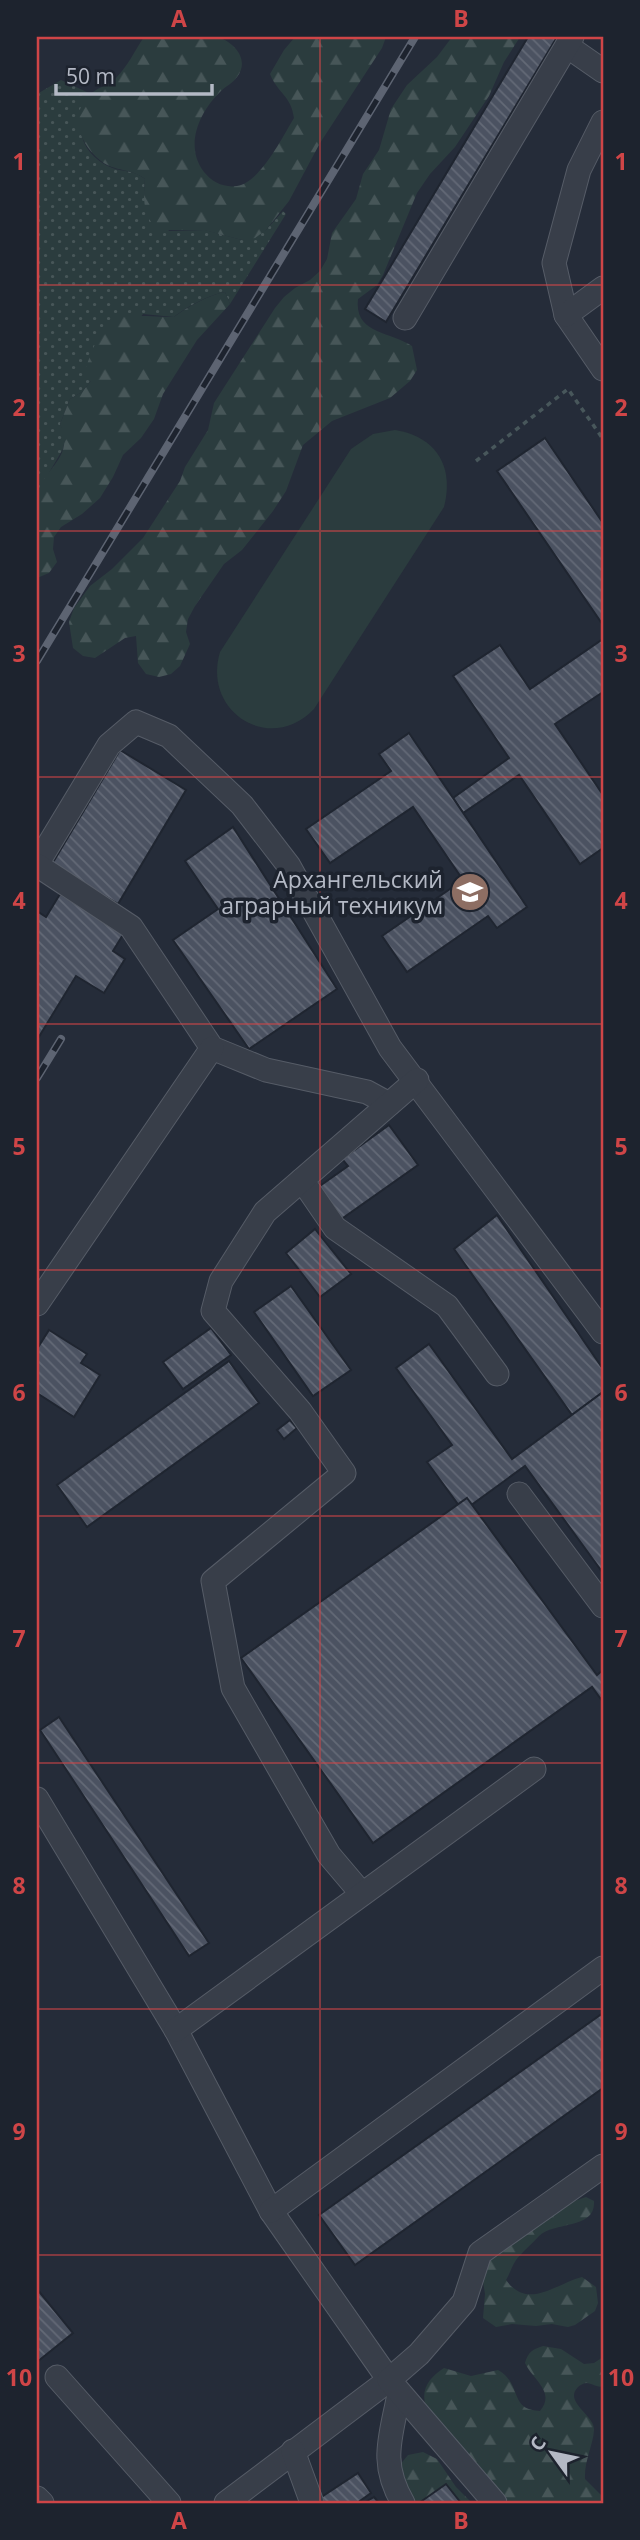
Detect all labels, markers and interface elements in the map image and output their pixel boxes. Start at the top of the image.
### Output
text: A [171,2,187,34]
text: B [453,2,469,34]
scale bar [56,52,212,96]
text: 50 m [66,62,115,90]
text: 1 [12,145,26,177]
text: 1 [614,145,628,177]
text: 2 [12,391,26,423]
text: 2 [614,391,628,423]
text: 3 [12,637,26,669]
text: 3 [614,637,628,669]
place label: Архангельский аграрный техникум [221,863,443,921]
school or university icon: Архангельский аграрный техникум [449,871,491,913]
text: 4 [12,884,26,916]
text: 4 [614,884,628,916]
text: 5 [12,1130,26,1162]
text: 5 [614,1130,628,1162]
text: 6 [12,1376,26,1408]
text: 6 [614,1376,628,1408]
text: 7 [12,1622,26,1654]
text: 7 [614,1622,628,1654]
text: 8 [12,1869,26,1901]
text: 8 [614,1869,628,1901]
text: 9 [12,2115,26,2147]
text: 9 [614,2115,628,2147]
text: 10 [6,2361,32,2393]
text: 10 [608,2361,634,2393]
north arrow [518,2418,588,2488]
text: С [524,2432,552,2456]
text: A [171,2504,187,2536]
text: B [453,2504,469,2536]

